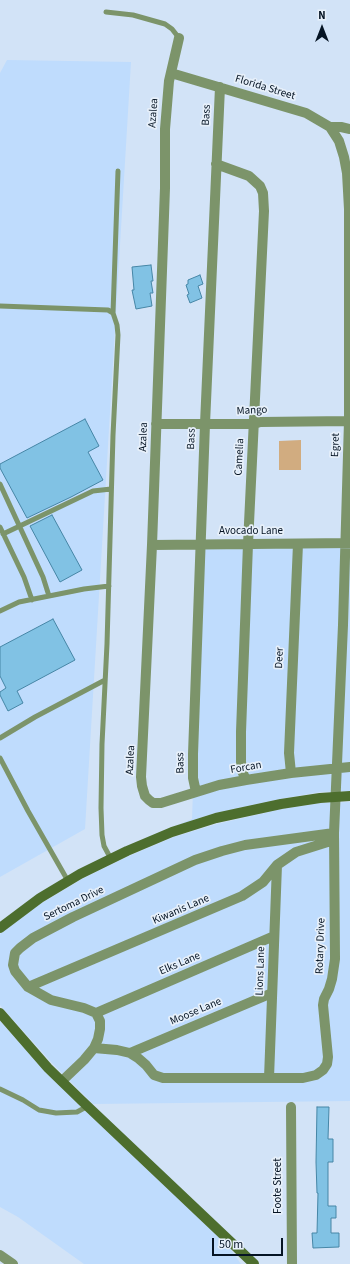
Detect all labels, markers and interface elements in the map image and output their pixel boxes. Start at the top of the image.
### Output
north arrow [302,8,342,48]
text: N [318,8,326,23]
street label: Florida Street [233,73,297,103]
street label: Azalea [146,98,162,128]
street label: Bass [200,104,214,126]
street label: Mango [236,404,268,418]
street label: Azalea [137,422,151,452]
street label: Bass [185,428,199,450]
street label: Egret [329,433,343,457]
street label: Camelia [232,438,248,476]
street label: Avocado Lane [219,525,283,539]
street label: Deer [273,647,287,669]
street label: Azalea [124,745,138,775]
street label: Bass [174,752,188,774]
street label: Forcan [229,759,263,777]
street label: Sertoma Drive [42,884,106,924]
street label: Kiwanis Lane [151,892,211,928]
street label: Rotary Drive [313,918,329,974]
street label: Lions Lane [254,946,268,996]
street label: Elks Lane [158,949,202,979]
street label: Moose Lane [168,995,224,1029]
street label: Foote Street [272,1158,286,1214]
scale bar [214,1230,285,1256]
text: 50 m [219,1236,243,1253]

